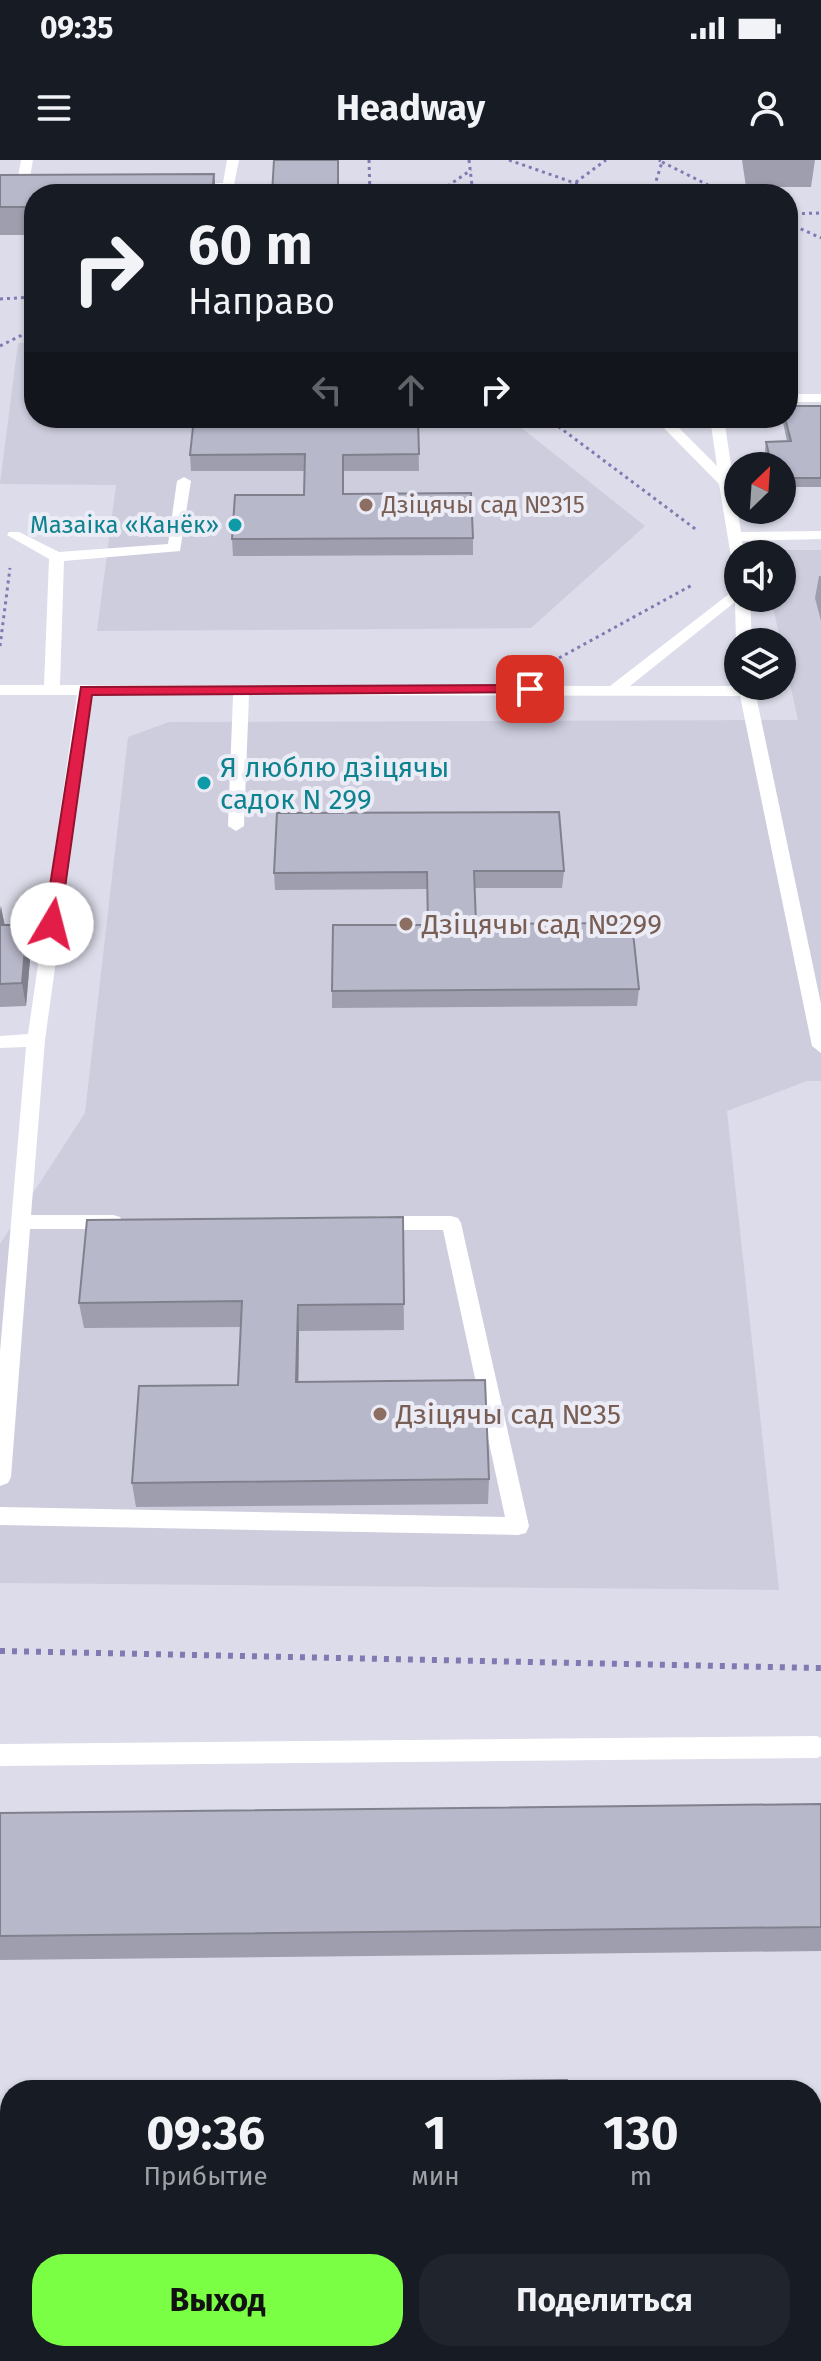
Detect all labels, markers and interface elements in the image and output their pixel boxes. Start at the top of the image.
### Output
text: 09:35 [40,10,113,46]
icon: menu [32,86,76,130]
text: Headway [336,86,485,130]
icon: person [745,86,789,130]
text: 60 m [188,212,313,279]
icon: right [56,216,160,320]
text: Направо [188,280,335,324]
icon: left [305,368,349,412]
icon: ahead [389,368,433,412]
icon: right [473,368,517,412]
north arrow [724,452,796,524]
map controls [724,452,796,700]
place label: Дзіцячы сад №315 [381,491,585,519]
marker: Дзіцячы сад №315 [357,496,375,514]
place label: Мазаіка «Канёк» [30,511,219,539]
marker: Мазаіка «Канёк» [226,516,244,534]
button: sound [724,540,796,612]
button: layers [724,628,796,700]
pin [496,655,564,723]
icon: arrive [508,667,552,711]
place label: Я люблю дзіцячы садок N 299 [220,751,449,816]
marker: Я люблю дзіцячы садок N 299 [195,774,213,792]
position arrow [10,882,94,966]
place label: Дзіцячы сад №299 [421,908,662,941]
marker: Дзіцячы сад №299 [397,915,415,933]
place label: Дзіцячы сад №35 [395,1398,621,1431]
marker: Дзіцячы сад №35 [371,1405,389,1423]
text: 09:36 [146,2104,265,2162]
text: 1 [424,2104,447,2162]
text: 130 [603,2104,678,2162]
text: Прибытие [143,2161,268,2192]
text: мин [411,2161,460,2192]
text: m [630,2161,652,2192]
button: Выход [32,2254,403,2346]
button: Поделиться [419,2254,790,2346]

